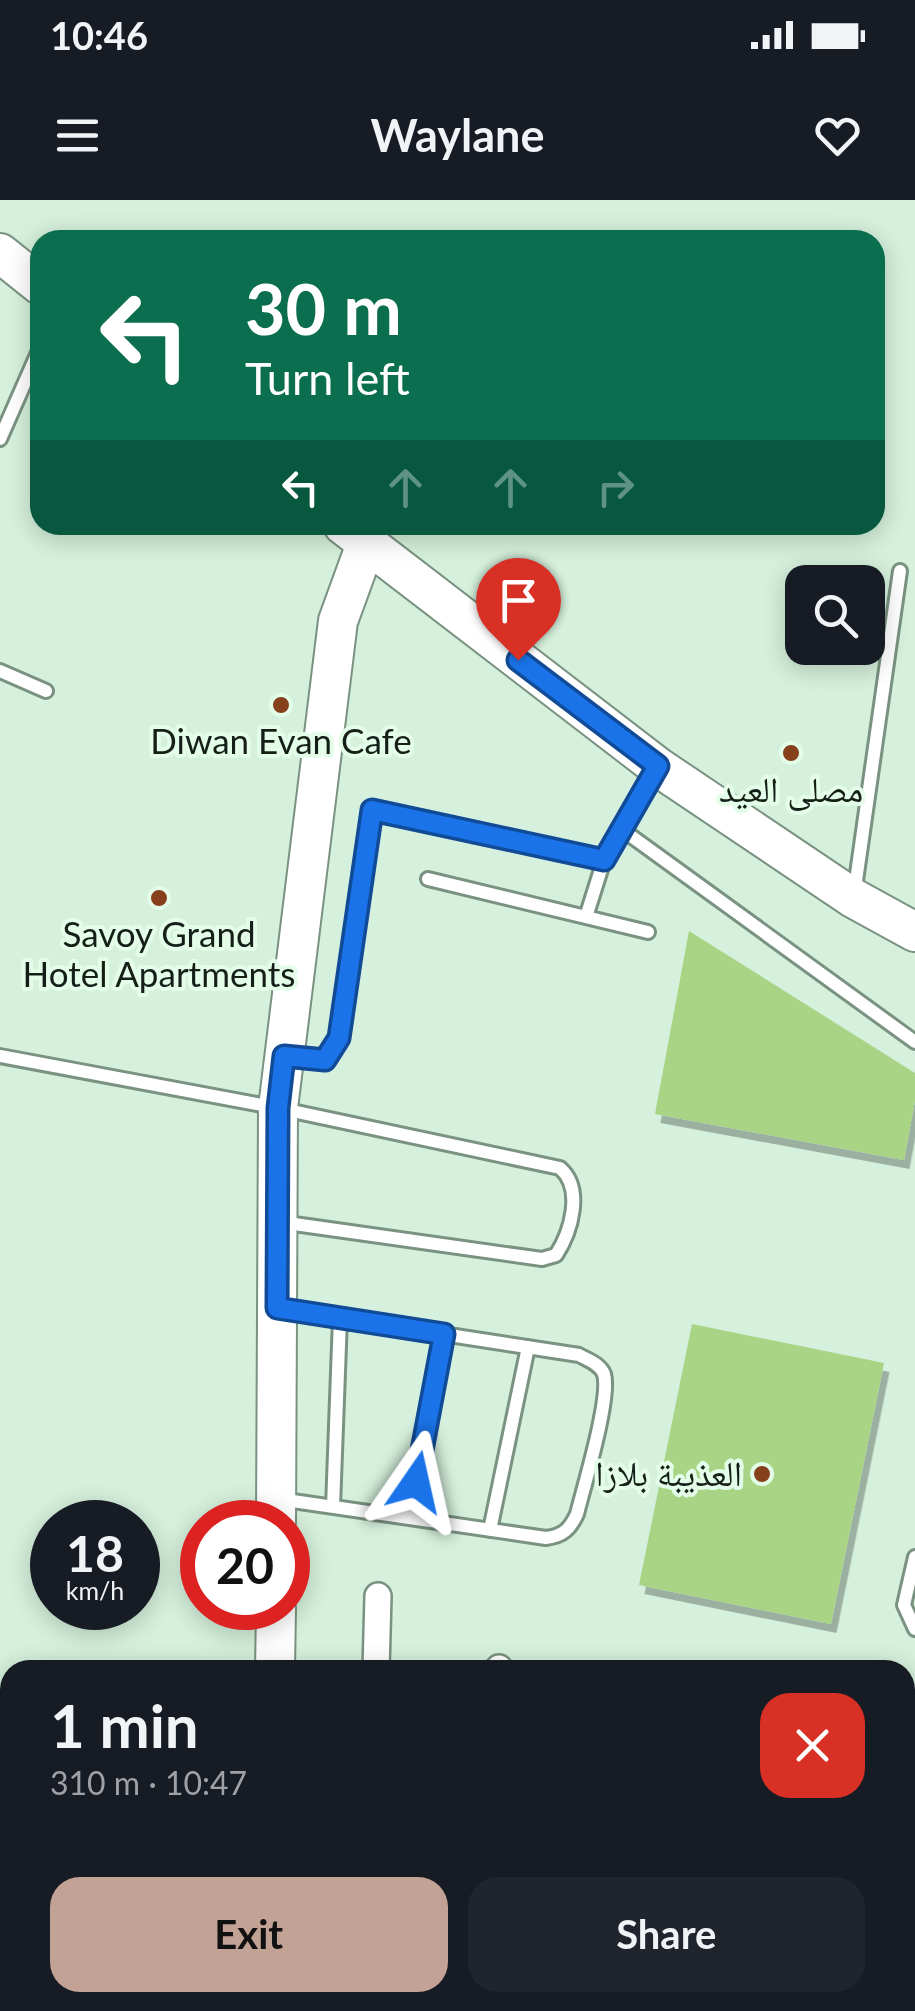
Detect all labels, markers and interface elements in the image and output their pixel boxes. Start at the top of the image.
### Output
text: 10:46 [50,12,148,58]
icon: menu [50,108,105,163]
text: Waylane [371,108,544,162]
icon: heart [810,108,865,163]
text: 30 m [245,266,402,350]
icon: left [80,270,210,400]
text: Turn left [245,351,410,405]
icon: left [273,460,328,515]
icon: ahead [378,460,433,515]
icon: ahead [483,460,538,515]
icon: right [588,460,643,515]
pin [476,558,561,661]
map controls [785,565,885,665]
button: search [785,565,885,665]
icon: arrive [491,573,546,628]
marker: Diwan Evan Cafe [270,694,292,716]
place label: Diwan Evan Cafe [150,719,412,761]
marker: مصلى العيد [780,742,802,764]
place label: مصلى العيد [719,767,863,811]
marker: Savoy Grand Hotel Apartments [148,887,170,909]
place label: Savoy Grand Hotel Apartments [23,912,295,994]
position arrow [364,1430,468,1534]
place label: العذيبة بلازا [595,1451,742,1494]
marker: العذيبة بلازا [751,1463,773,1485]
speed limit sign: 20 [180,1500,310,1630]
text: 18 [66,1523,124,1583]
text: km/h [66,1575,124,1605]
text: 1 min [50,1689,199,1761]
button: close [760,1693,865,1798]
text: 310 m · 10:47 [50,1763,247,1802]
button: Exit [50,1877,448,1992]
button: Share [468,1877,865,1992]

